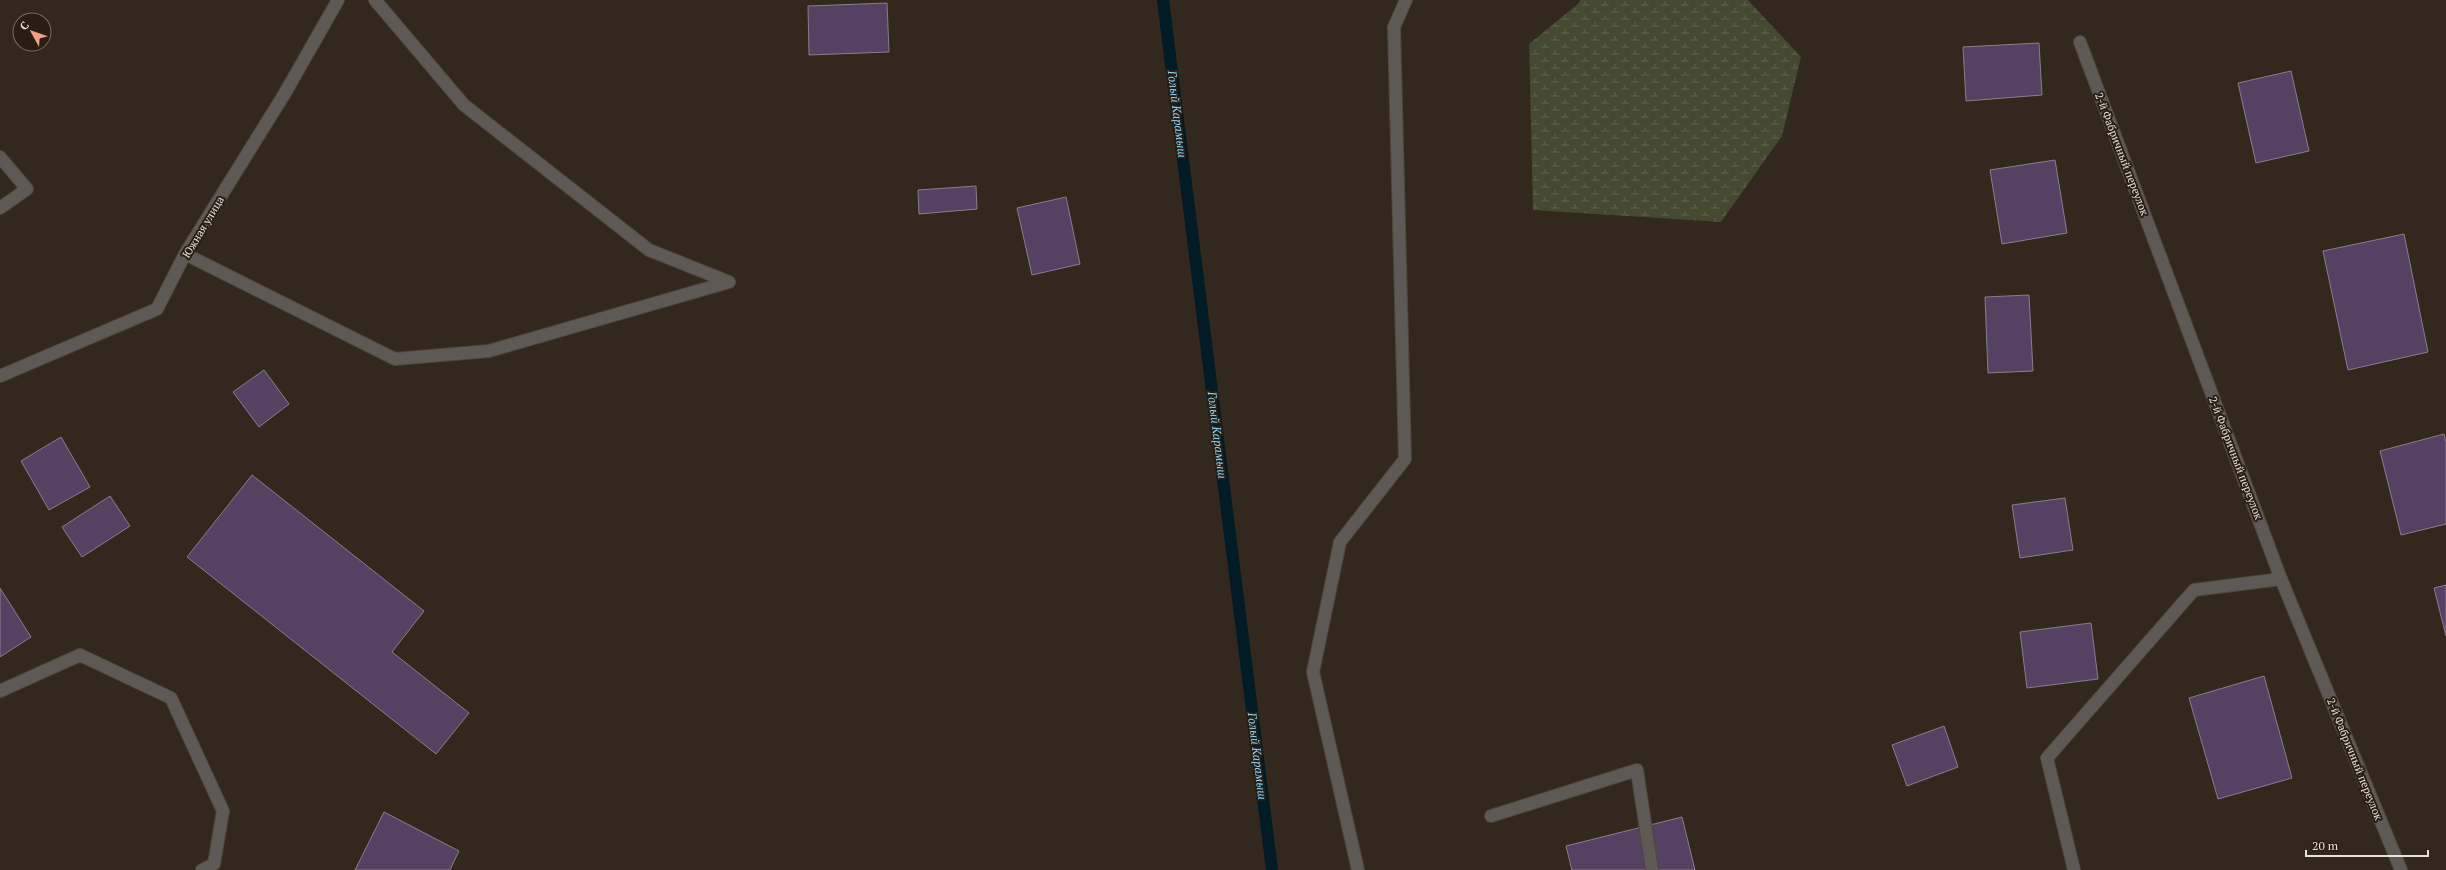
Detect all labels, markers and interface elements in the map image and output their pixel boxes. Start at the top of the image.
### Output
north arrow [12,12,52,52]
text: С [17,18,32,33]
water label: Голый Карамыш [1165,69,1190,158]
street label: 2-й Фабричный переулок [2092,90,2152,218]
street label: Южная улица [179,193,227,260]
water label: Голый Карамыш [1205,390,1230,479]
street label: 2-й Фабричный переулок [2206,394,2266,522]
street label: 2-й Фабричный переулок [2324,696,2386,822]
water label: Голый Карамыш [1245,711,1270,800]
scale bar [2306,832,2428,858]
text: 20 m [2312,838,2339,853]

